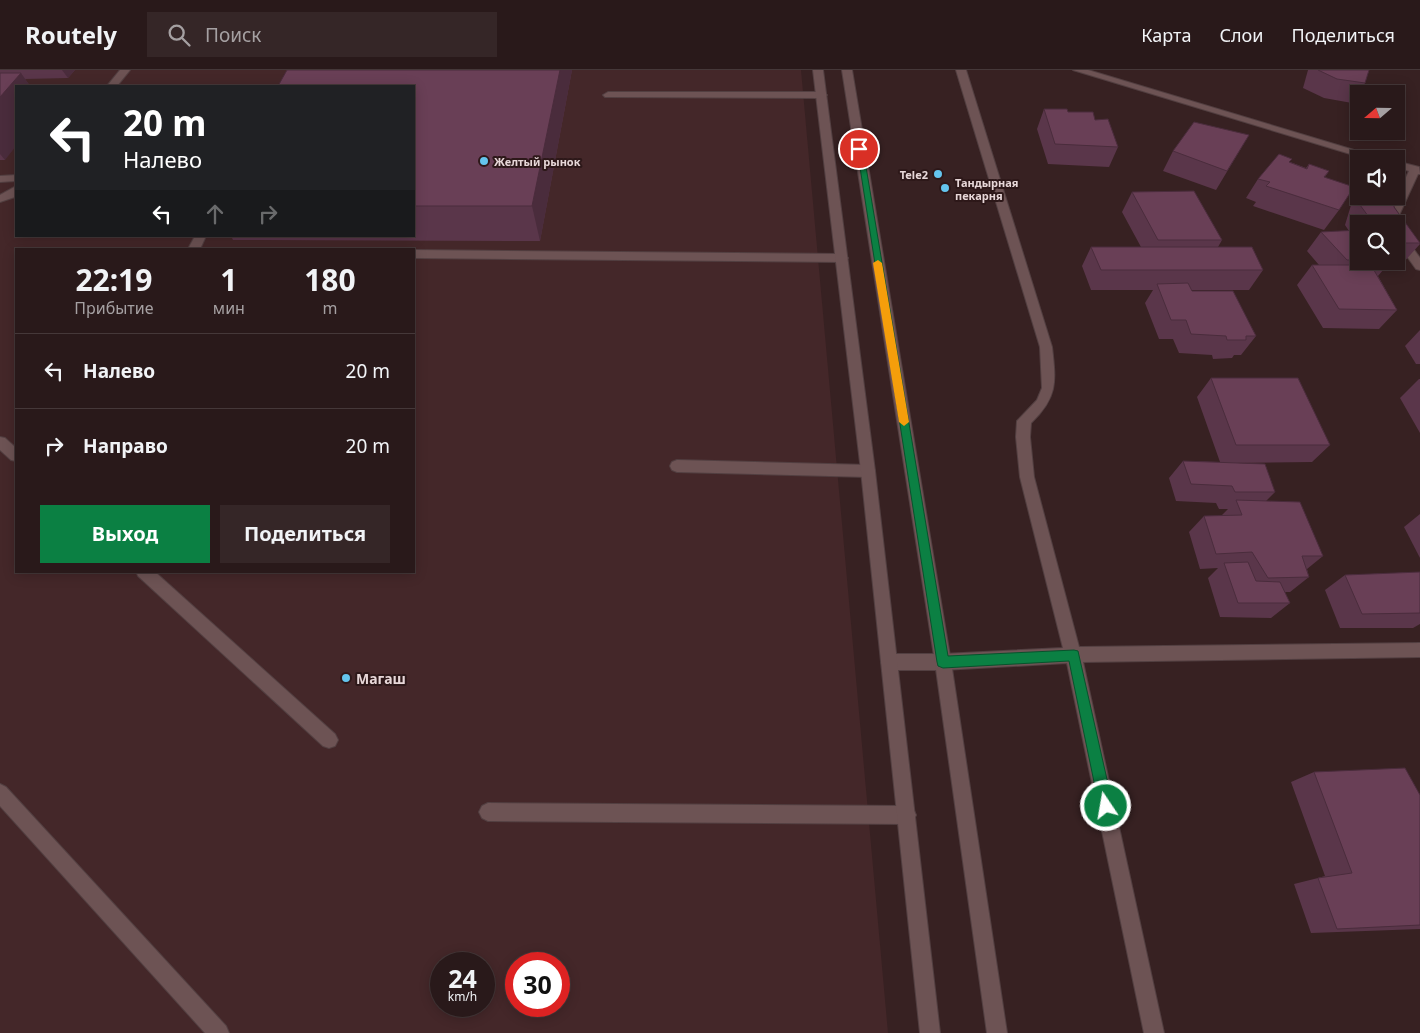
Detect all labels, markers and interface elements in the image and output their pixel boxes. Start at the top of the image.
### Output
search box [147,12,497,57]
text: Routely [25,18,117,51]
icon: search [165,21,193,49]
text: Поиск [205,22,261,48]
text: Карта [1141,23,1191,47]
text: Слои [1219,23,1263,47]
text: Поделиться [1291,23,1395,47]
north arrow [1350,85,1405,140]
map controls [1350,85,1405,270]
text: 20 m [123,99,206,146]
icon: left [40,105,105,170]
pin [838,128,880,170]
icon: arrive [845,135,873,163]
text: Налево [123,144,202,174]
button: sound [1350,150,1405,205]
place label: Желтый рынок [494,154,581,169]
marker: Желтый рынок [478,155,490,167]
place label: Tele2 [900,167,928,182]
marker: Tele2 [932,168,944,180]
place label: Тандырная пекарня [955,175,1019,203]
marker: Тандырная пекарня [939,182,951,194]
icon: left [148,200,176,228]
icon: ahead [201,200,229,228]
icon: right [254,200,282,228]
button: search [1350,215,1405,270]
text: 22:19 [75,259,152,300]
text: 1 [220,259,237,300]
text: 180 [304,259,356,300]
text: Прибытие [74,297,154,319]
text: мин [213,297,245,319]
text: m [322,297,337,319]
icon: left [40,357,68,385]
text: Налево [83,358,155,384]
text: 20 m [346,358,390,384]
icon: right [40,432,68,460]
text: Направо [83,433,168,459]
text: 20 m [346,433,390,459]
button: Выход [40,505,210,563]
button: Поделиться [220,505,390,563]
place label: Магаш [356,669,406,688]
marker: Магаш [340,672,352,684]
position arrow [1079,779,1131,831]
speed limit sign: 30 [505,952,570,1017]
text: 24 [448,961,477,995]
text: km/h [448,988,477,1005]

